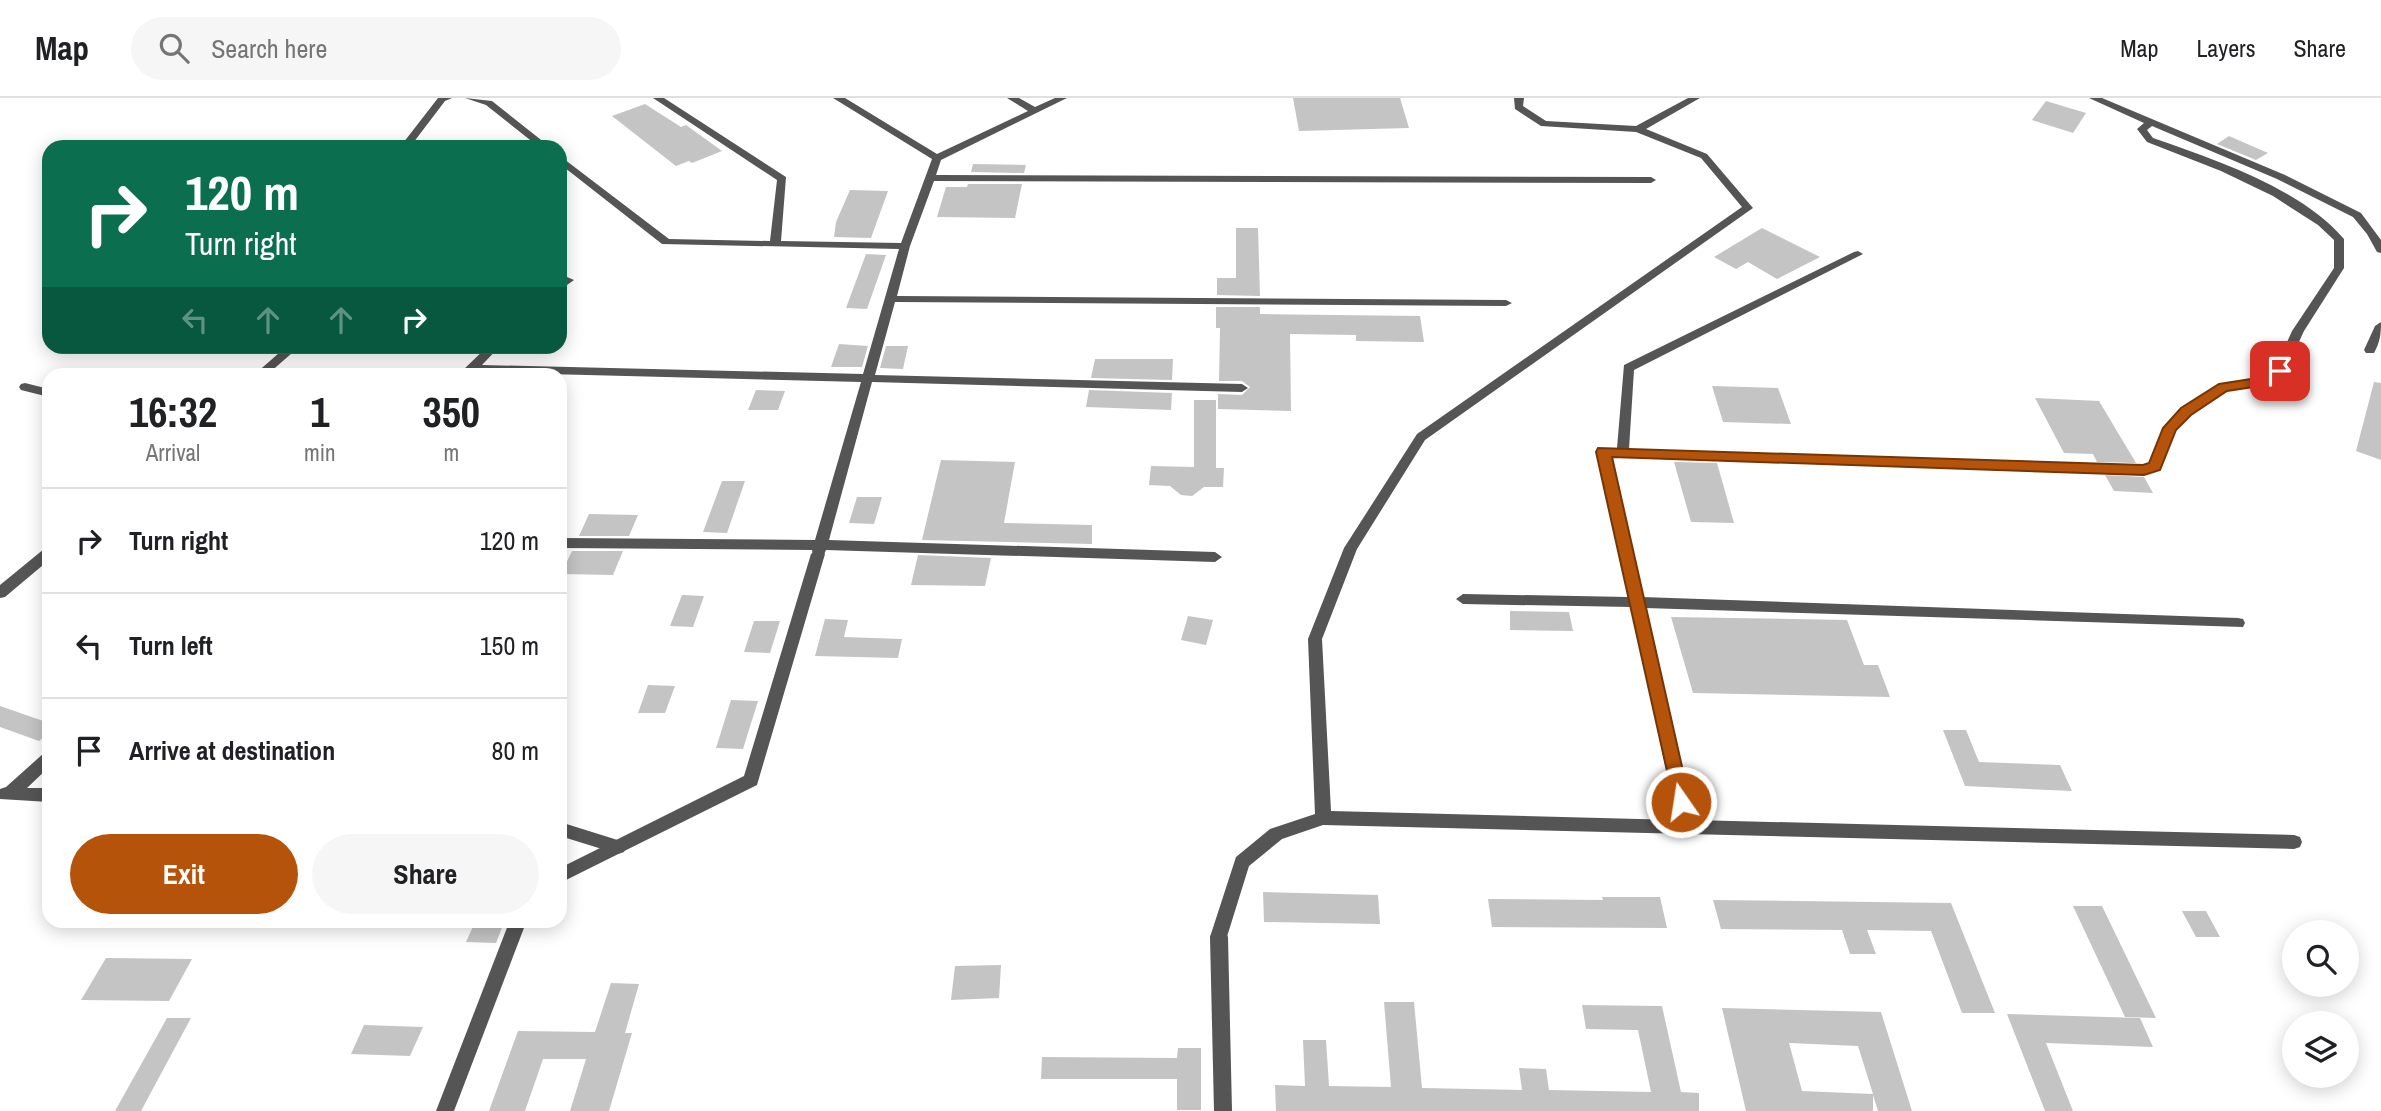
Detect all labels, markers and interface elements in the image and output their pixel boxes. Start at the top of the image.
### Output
search box [131,17,621,80]
text: Map [35,26,89,70]
icon: search [155,29,193,67]
text: Search here [211,31,327,66]
text: Map [2120,32,2158,64]
text: Layers [2196,32,2255,64]
text: Share [2293,32,2346,64]
text: 120 m [185,159,299,225]
icon: right [70,168,161,259]
text: Turn right [185,222,297,265]
icon: left [176,301,214,339]
icon: ahead [249,301,287,339]
icon: ahead [322,301,360,339]
icon: right [395,301,433,339]
pin [2250,341,2310,401]
icon: arrive [2261,352,2299,390]
text: 16:32 [129,384,217,440]
text: 1 [310,384,329,440]
text: 350 [423,384,480,440]
text: Arrival [146,437,200,468]
text: min [304,437,336,468]
text: m [443,437,459,468]
icon: right [70,522,108,560]
text: Turn right [129,523,228,558]
text: 120 m [480,523,539,558]
icon: left [70,627,108,665]
text: Turn left [129,628,213,663]
text: 150 m [480,628,539,663]
icon: arrive [70,732,108,770]
text: Arrive at destination [129,733,335,768]
text: 80 m [492,733,539,768]
position arrow [1644,765,1718,839]
button: Exit [70,834,298,914]
button: Share [312,834,539,914]
map controls [2282,920,2359,1088]
button: search [2282,920,2359,997]
button: layers [2282,1011,2359,1088]

